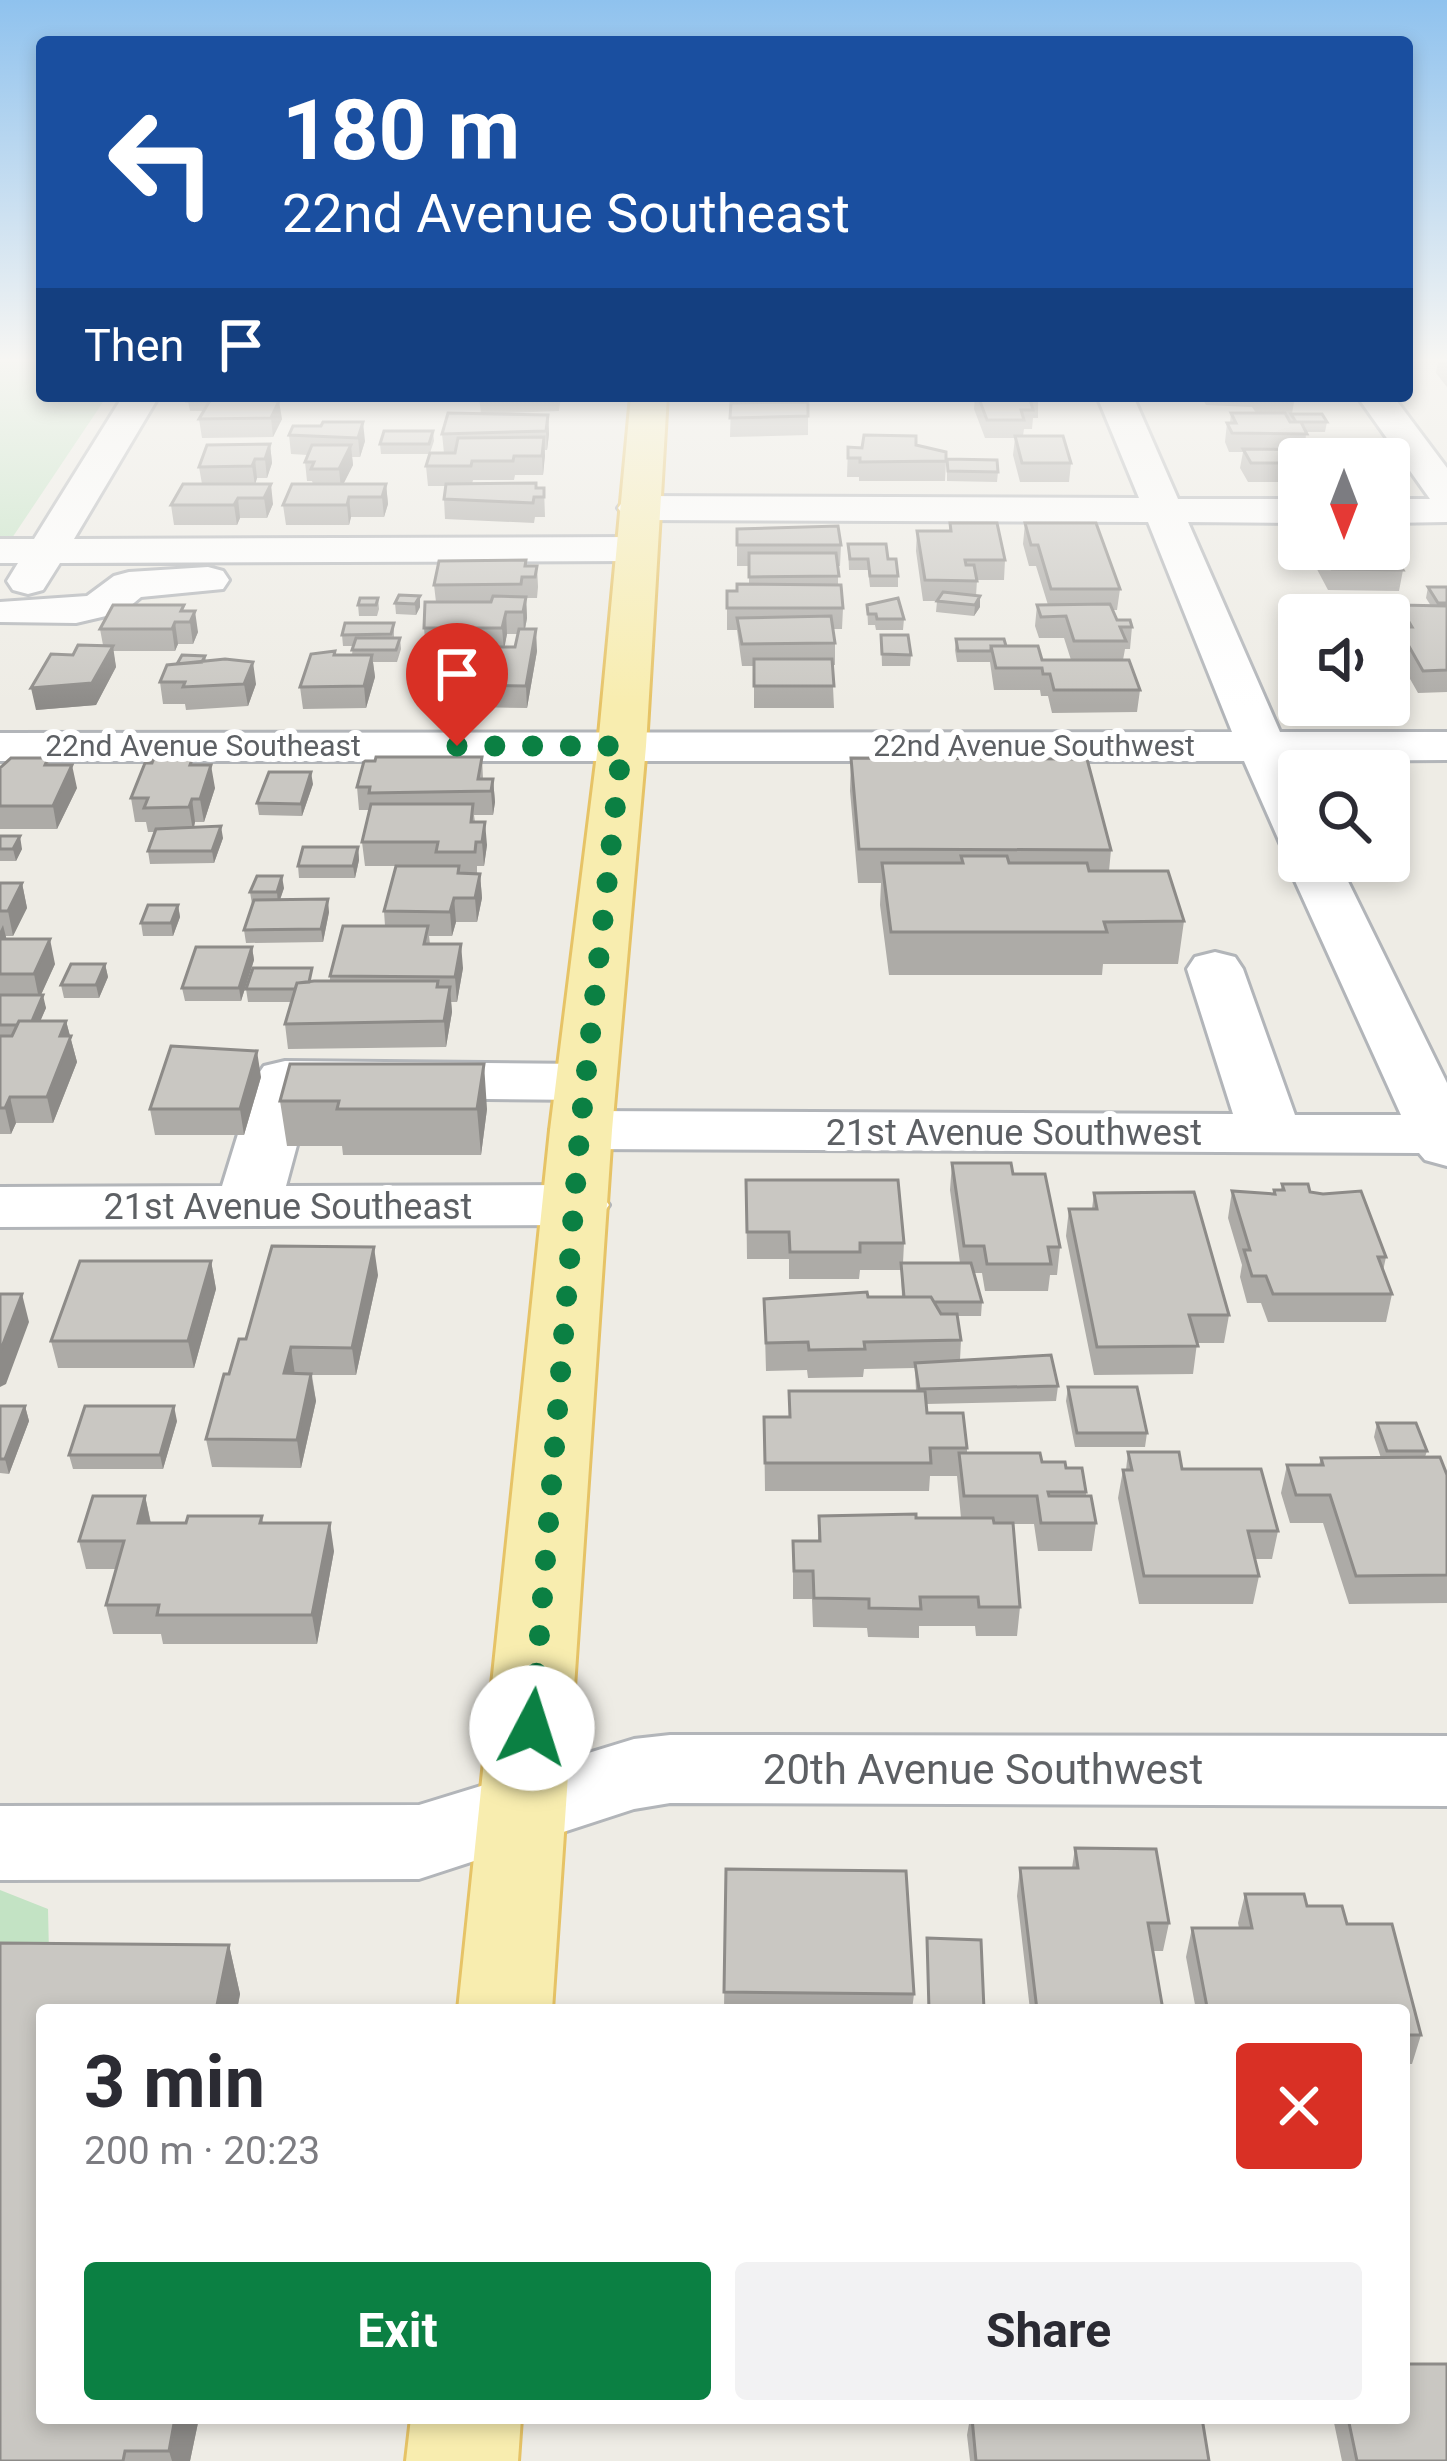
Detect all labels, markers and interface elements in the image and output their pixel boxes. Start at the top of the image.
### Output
text: 180 m [282,81,520,180]
icon: left [84,84,240,240]
text: 22nd Avenue Southeast [282,182,850,245]
icon: arrive [208,312,274,378]
text: Then [84,319,184,372]
north arrow [1278,438,1410,570]
map controls [1278,438,1410,882]
button: sound [1278,594,1410,726]
pin [406,623,508,746]
icon: arrive [424,641,490,707]
street label: 22nd Avenue Southeast [45,728,361,763]
street label: 22nd Avenue Southwest [873,728,1195,763]
button: search [1278,750,1410,882]
street label: 21st Avenue Southwest [826,1112,1202,1154]
street label: 21st Avenue Southeast [104,1186,472,1228]
position arrow [469,1665,595,1791]
street label: 20th Avenue Southwest [763,1745,1203,1794]
text: 3 min [84,2040,265,2125]
button: close [1236,2043,1362,2169]
text: 200 m · 20:23 [84,2128,320,2174]
button: Exit [84,2262,711,2400]
button: Share [735,2262,1362,2400]

